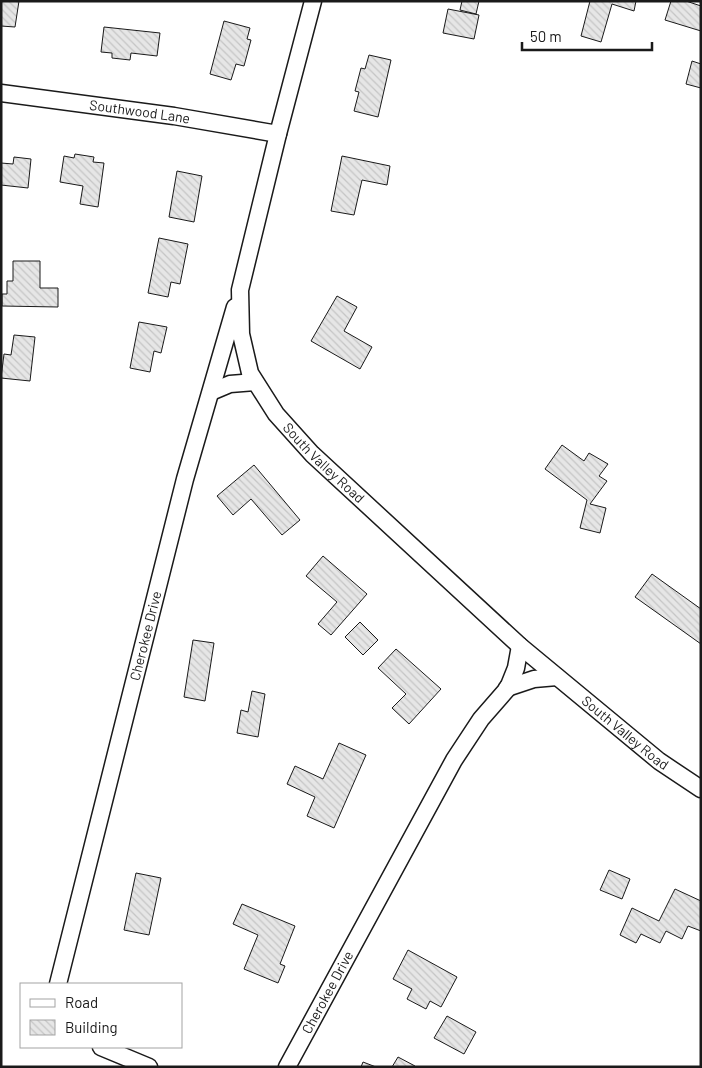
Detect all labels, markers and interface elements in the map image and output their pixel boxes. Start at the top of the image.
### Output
scale bar [522,20,652,52]
text: 50 m [530,27,562,45]
street label: Southwood Lane [88,96,192,127]
street label: South Valley Road [280,419,368,506]
street label: Cherokee Drive [126,589,165,682]
street label: South Valley Road [579,692,672,773]
street label: Cherokee Drive [298,948,357,1036]
legend [20,983,182,1048]
text: Road [65,993,98,1011]
text: Building [65,1018,118,1036]

